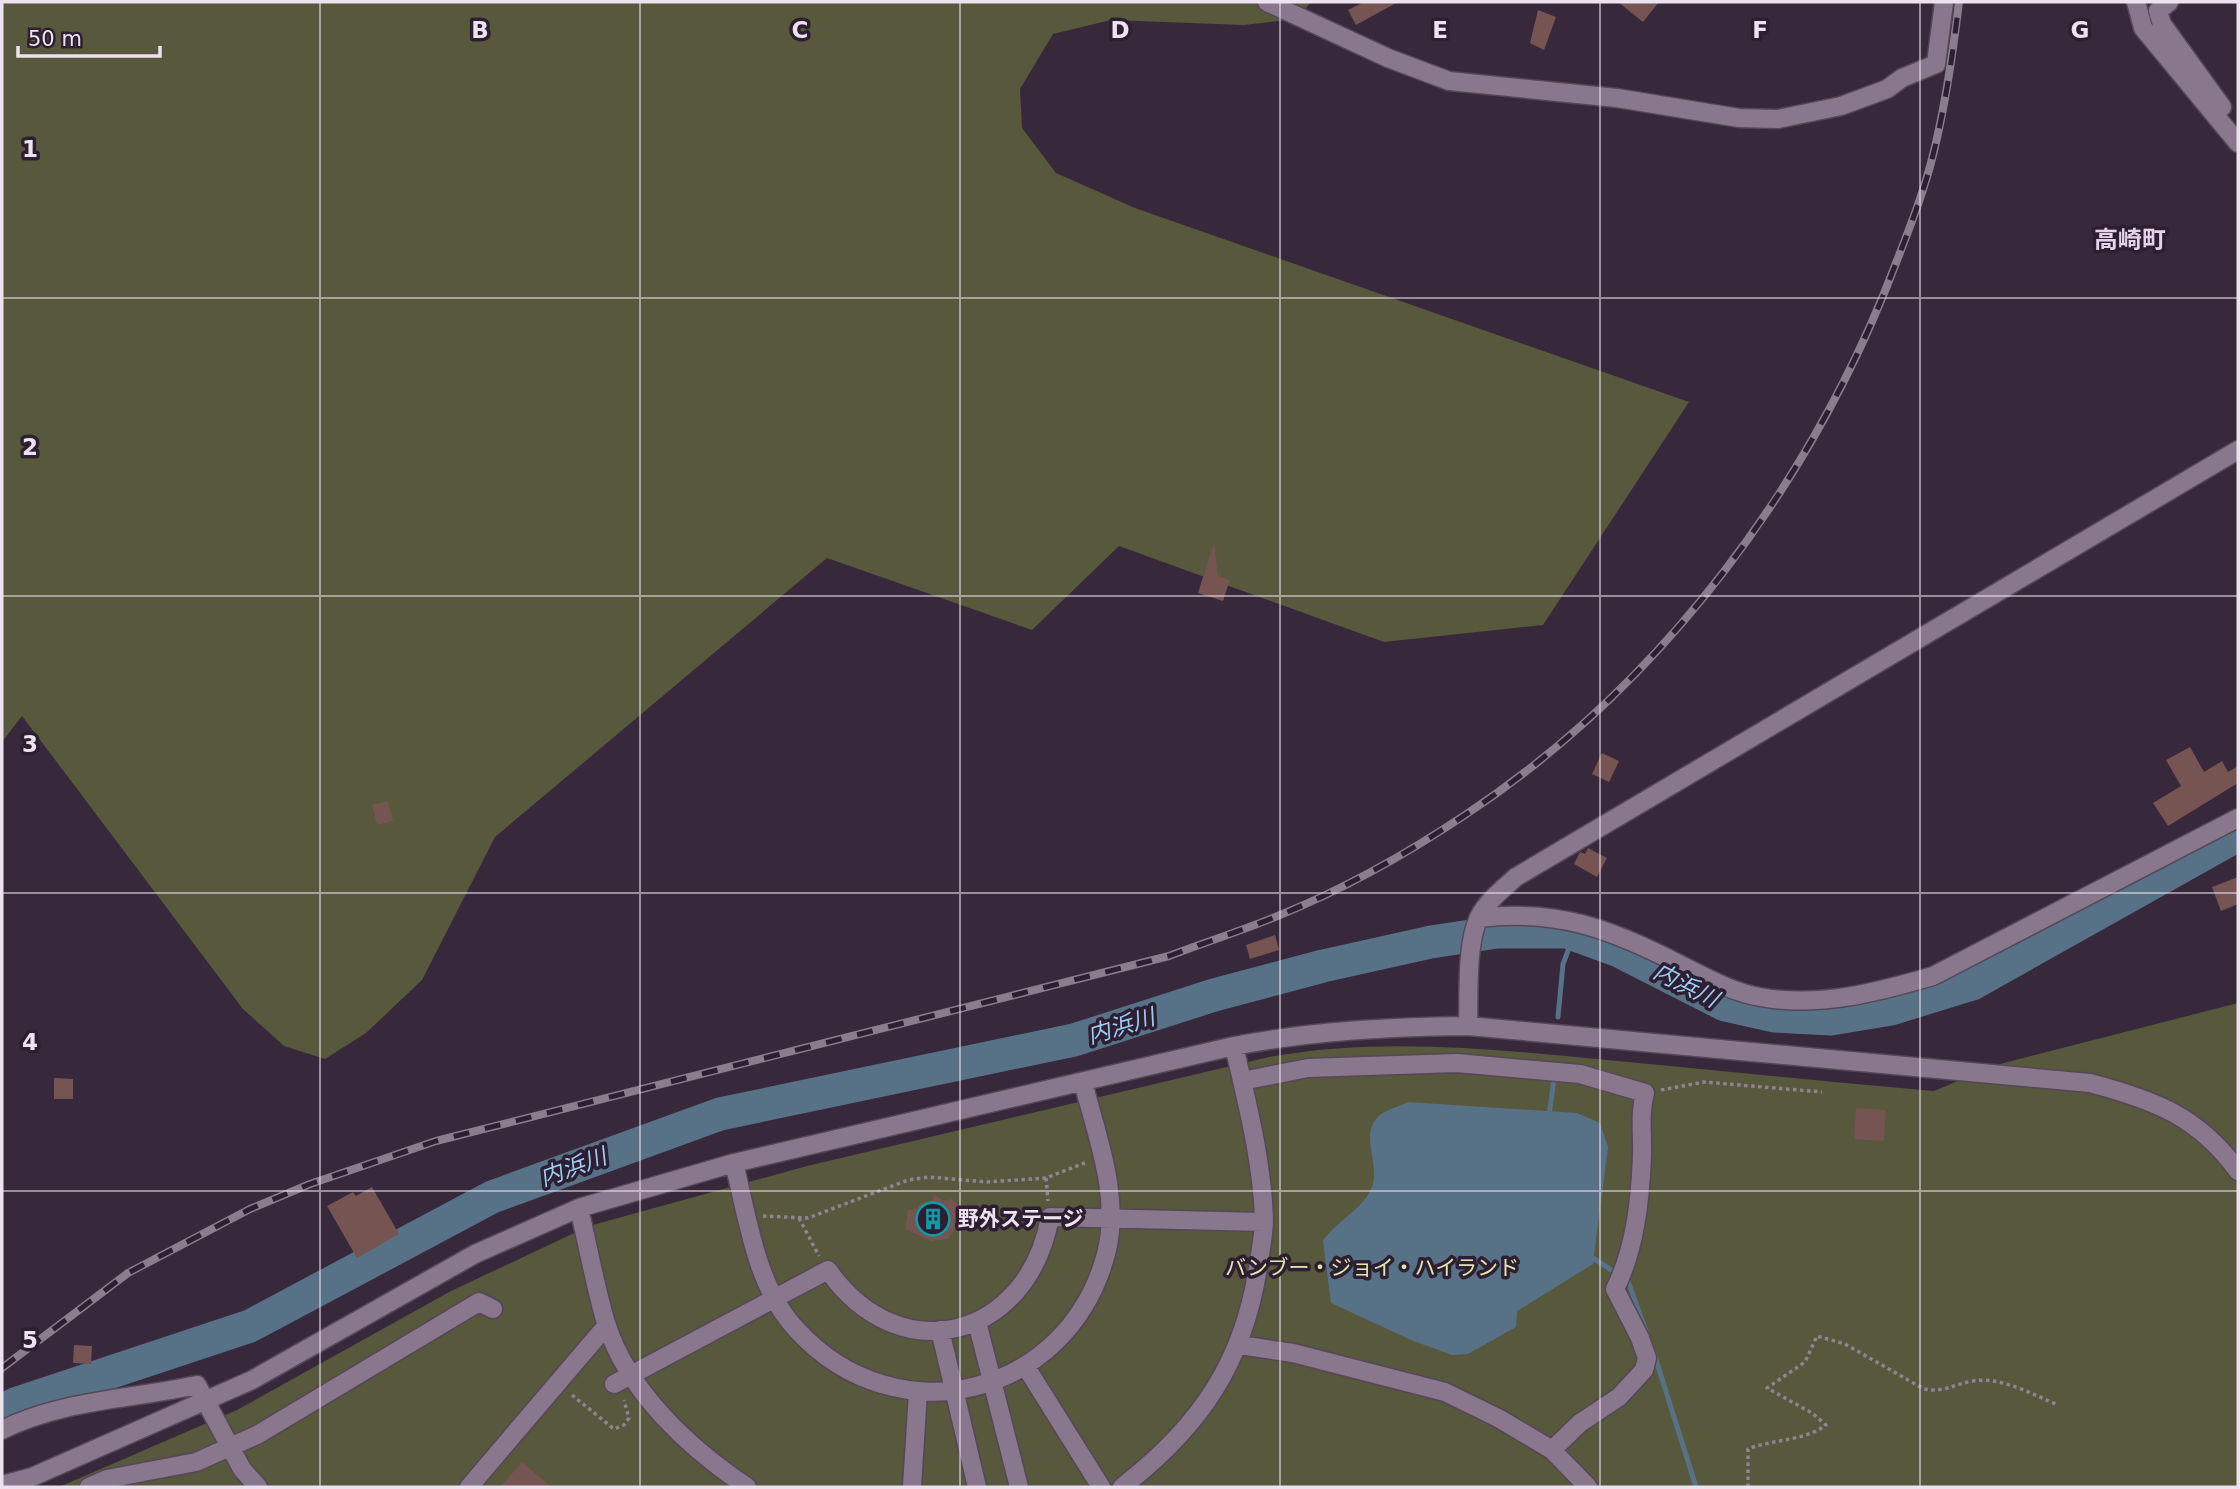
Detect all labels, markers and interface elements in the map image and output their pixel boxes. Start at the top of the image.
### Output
scale bar [18,14,159,58]
text: B [471,17,489,43]
text: C [792,17,808,43]
text: D [1110,17,1130,43]
text: E [1432,17,1448,43]
text: F [1752,17,1768,43]
text: G [2071,17,2089,43]
text: 50 m [28,27,82,51]
text: 1 [22,136,38,162]
district label: 高崎町 [2094,226,2166,254]
text: 2 [22,434,38,460]
text: 3 [22,731,38,757]
water label: 内浜川 [1649,958,1725,1014]
water label: 内浜川 [1084,1003,1161,1049]
text: 4 [22,1029,38,1055]
water label: 内浜川 [536,1142,613,1191]
building icon: 野外ステージ [914,1200,952,1238]
place label: 野外ステージ [958,1207,1084,1231]
park label: バンブー・ジョイ・ハイランド [1225,1256,1519,1280]
text: 5 [22,1327,38,1353]

